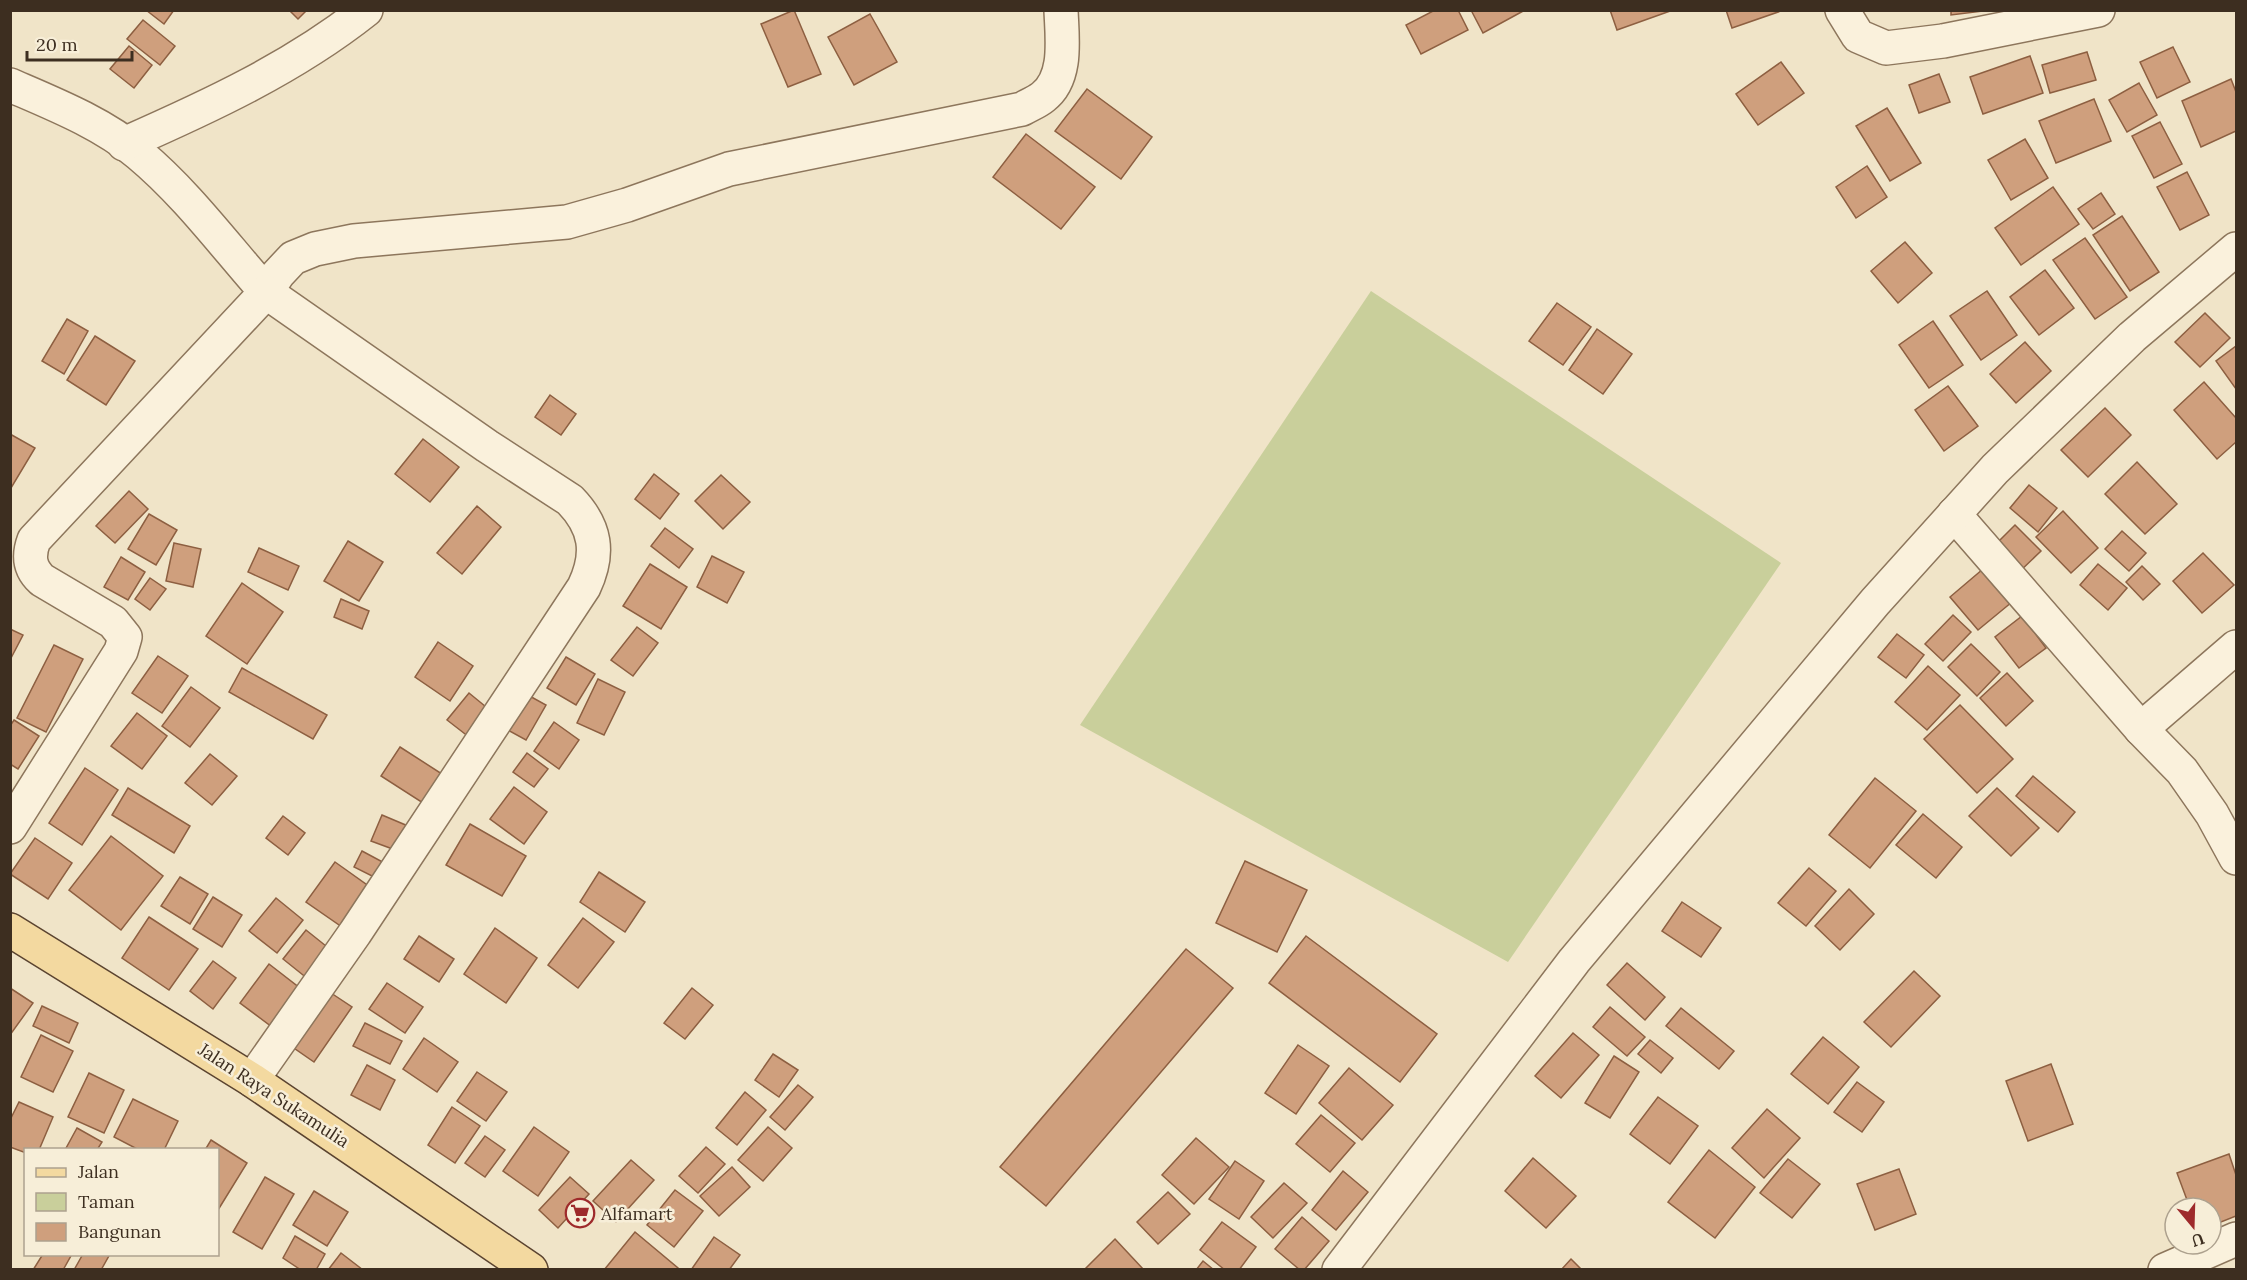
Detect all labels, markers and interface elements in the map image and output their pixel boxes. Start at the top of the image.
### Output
scale bar [27,24,132,62]
text: 20 m [36,33,78,56]
street label: Jalan Raya Sukamulia [193,1037,354,1152]
legend [24,1148,219,1256]
text: Jalan [77,1160,119,1183]
text: Taman [78,1190,135,1213]
north arrow [2163,1196,2223,1256]
supermarket icon: Alfamart [564,1197,596,1229]
place label: Alfamart [600,1202,673,1225]
text: Bangunan [78,1220,161,1243]
text: U [2189,1229,2207,1252]

